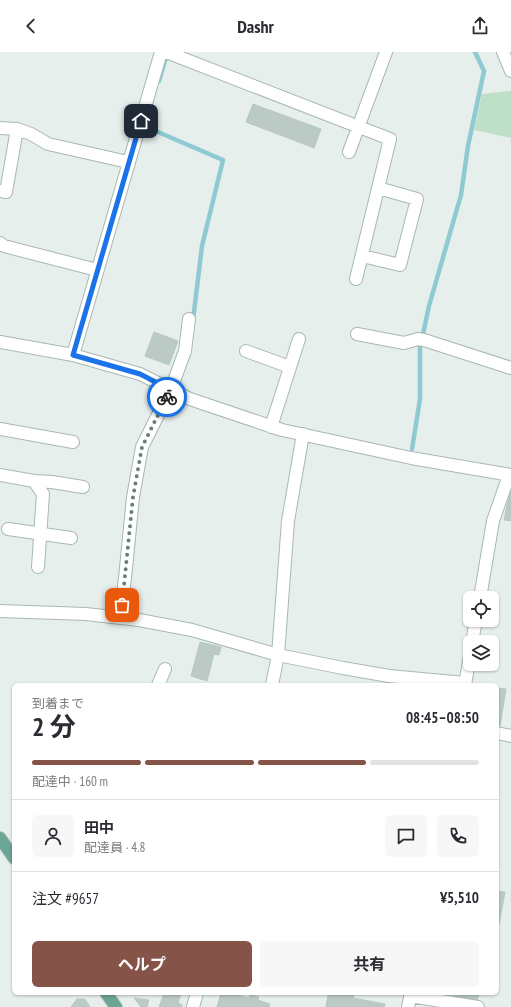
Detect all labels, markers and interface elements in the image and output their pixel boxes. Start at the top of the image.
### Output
icon: back [20,15,42,37]
text: Dashr [237,15,274,38]
icon: share [469,15,491,37]
pin [124,104,158,138]
icon: home [130,110,152,132]
courier [147,377,187,417]
icon: bike [156,386,178,408]
pin [105,588,139,622]
map controls [463,591,499,671]
button: locate [463,591,499,627]
icon: bag [111,594,133,616]
button: layers [463,635,499,671]
text: 到着まで [32,695,84,712]
text: 08:45–08:50 [406,708,479,727]
text: 2 分 [32,710,76,743]
text: 配達中 · 160 m [32,773,108,790]
button: person [32,815,74,857]
button: chat [385,815,427,857]
button: phone [437,815,479,857]
text: 田中 [84,818,114,837]
text: 配達員 · 4.8 [84,839,145,856]
text: ¥5,510 [440,888,479,907]
text: 注文 #9657 [32,889,99,908]
button: ヘルプ [32,941,252,987]
button: 共有 [260,941,479,987]

